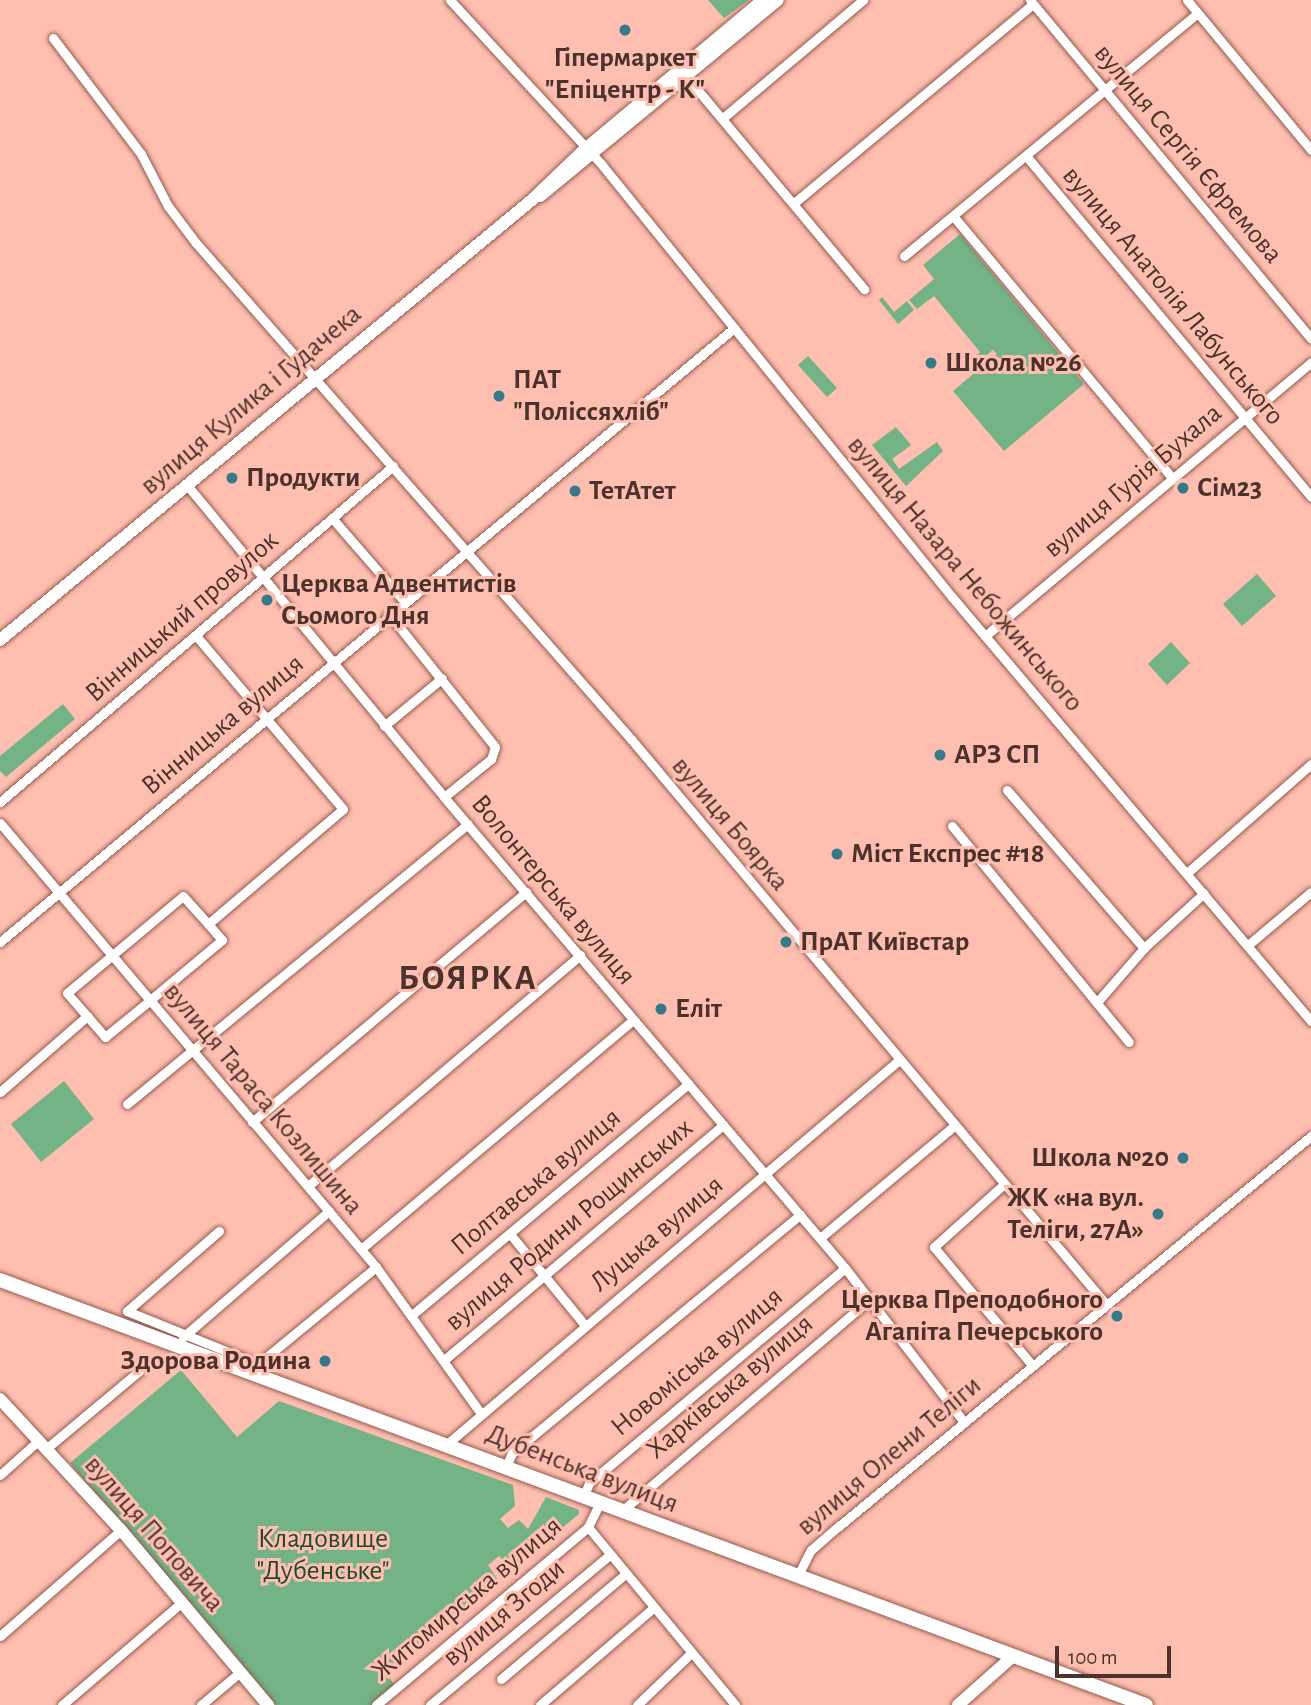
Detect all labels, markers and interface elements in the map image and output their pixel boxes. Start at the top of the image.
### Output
marker: Гіпермаркет "Епіцентр - К" [617,22,633,38]
street label: вулиця Сергія Єфремова [1086,37,1290,271]
place label: Гіпермаркет "Епіцентр - К" [545,41,705,107]
street label: вулиця Анатолія Лабунського [1055,160,1291,432]
street label: вулиця Кулика і Гудачека [133,298,369,502]
place label: Школа №26 [945,346,1082,380]
marker: Школа №26 [923,355,939,371]
place label: ПАТ "Поліссяхліб" [513,363,669,429]
marker: ПАТ "Поліссяхліб" [491,388,507,404]
street label: вулиця Гурія Бухала [1037,397,1229,565]
street label: вулиця Назара Небожинського [840,429,1090,719]
place label: Продукти [246,461,360,495]
marker: Продукти [224,470,240,486]
place label: Сім23 [1197,471,1262,505]
place label: ТетАтет [589,474,676,508]
marker: Сім23 [1175,480,1191,496]
marker: ТетАтет [567,483,583,499]
street label: Вінницький провулок [79,524,285,710]
place label: Церква Адвентистів Сьомого Дня [281,567,517,633]
marker: Церква Адвентистів Сьомого Дня [259,592,275,608]
street label: Вінницька вулиця [135,647,311,803]
place label: АРЗ СП [954,738,1040,772]
marker: АРЗ СП [932,747,948,763]
street label: вулиця Боярка [664,750,796,898]
street label: Волонтерська вулиця [463,788,643,992]
place label: Міст Експрес #18 [851,837,1045,871]
marker: Міст Експрес #18 [829,846,845,862]
place label: ПрАТ Київстар [800,925,969,959]
marker: ПрАТ Київстар [778,934,794,950]
district label: БОЯРКА [399,958,537,1000]
street label: вулиця Тараса Козлишина [156,976,370,1222]
place label: Еліт [675,992,722,1026]
marker: Еліт [653,1001,669,1017]
street label: Полтавська вулиця [444,1101,628,1263]
street label: вулиця Родини Рощинських [438,1111,700,1339]
place label: Школа №20 [1031,1141,1169,1175]
marker: Школа №20 [1175,1150,1191,1166]
street label: Луцька вулиця [584,1169,730,1299]
place label: ЖК «на вул. Теліги, 27А» [1007,1181,1144,1247]
marker: ЖК «на вул. Теліги, 27А» [1150,1206,1166,1222]
street label: Новоміська вулиця [604,1280,790,1444]
place label: Церква Преподобного Агапіта Печерського [840,1283,1103,1349]
street label: Харківська вулиця [640,1307,820,1467]
marker: Церква Преподобного Агапіта Печерського [1109,1308,1125,1324]
place label: Здорова Родина [121,1344,311,1378]
marker: Здорова Родина [317,1353,333,1369]
street label: вулиця Олени Теліги [790,1369,988,1543]
street label: Дубенська вулиця [481,1417,683,1521]
street label: вулиця Поповича [77,1449,231,1619]
street label: Житомирська вулиця [365,1510,569,1688]
park label: Кладовище "Дубенське" [256,1522,390,1588]
street label: вулиця Згоди [436,1552,572,1674]
scale bar [1059,1632,1174,1676]
text: 100 m [1068,1647,1118,1668]

